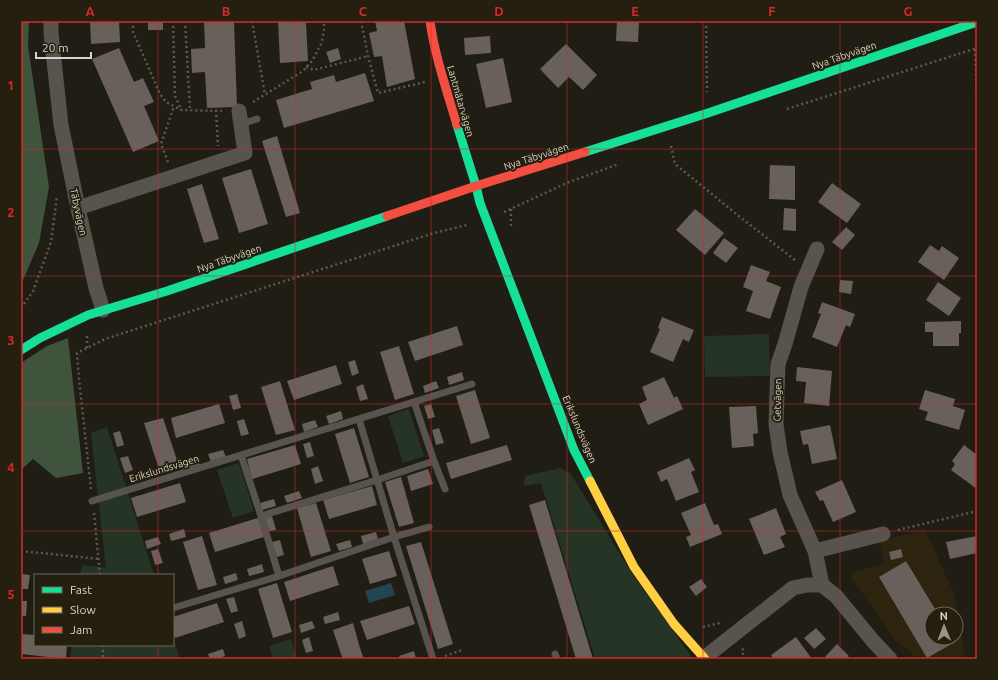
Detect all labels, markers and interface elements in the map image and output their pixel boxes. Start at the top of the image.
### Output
text: A [85,4,95,18]
text: B [222,4,231,18]
text: C [359,4,368,18]
text: D [494,4,504,18]
text: E [631,4,639,18]
text: F [768,4,776,18]
text: G [904,4,913,18]
scale bar [36,34,91,60]
street label: Nya Täbyvägen [810,39,878,72]
text: 20 m [42,41,69,54]
street label: Lantmätarvägen [445,64,476,138]
text: 1 [7,78,15,92]
street label: Nya Täbyvägen [502,141,570,172]
street label: Täbyvägen [68,187,89,237]
text: 2 [7,205,15,219]
street label: Nya Täbyvägen [195,242,263,275]
text: 3 [7,333,15,347]
street label: Getvägen [772,378,783,422]
street label: Erikslundsvägen [560,394,599,465]
street label: Erikslundsvägen [128,453,200,484]
text: 4 [7,460,15,474]
legend [34,574,174,646]
text: Fast [70,583,92,596]
text: 5 [7,587,15,601]
text: Slow [70,603,96,616]
north arrow [924,606,964,646]
text: N [940,610,948,622]
text: Jam [70,623,92,636]

